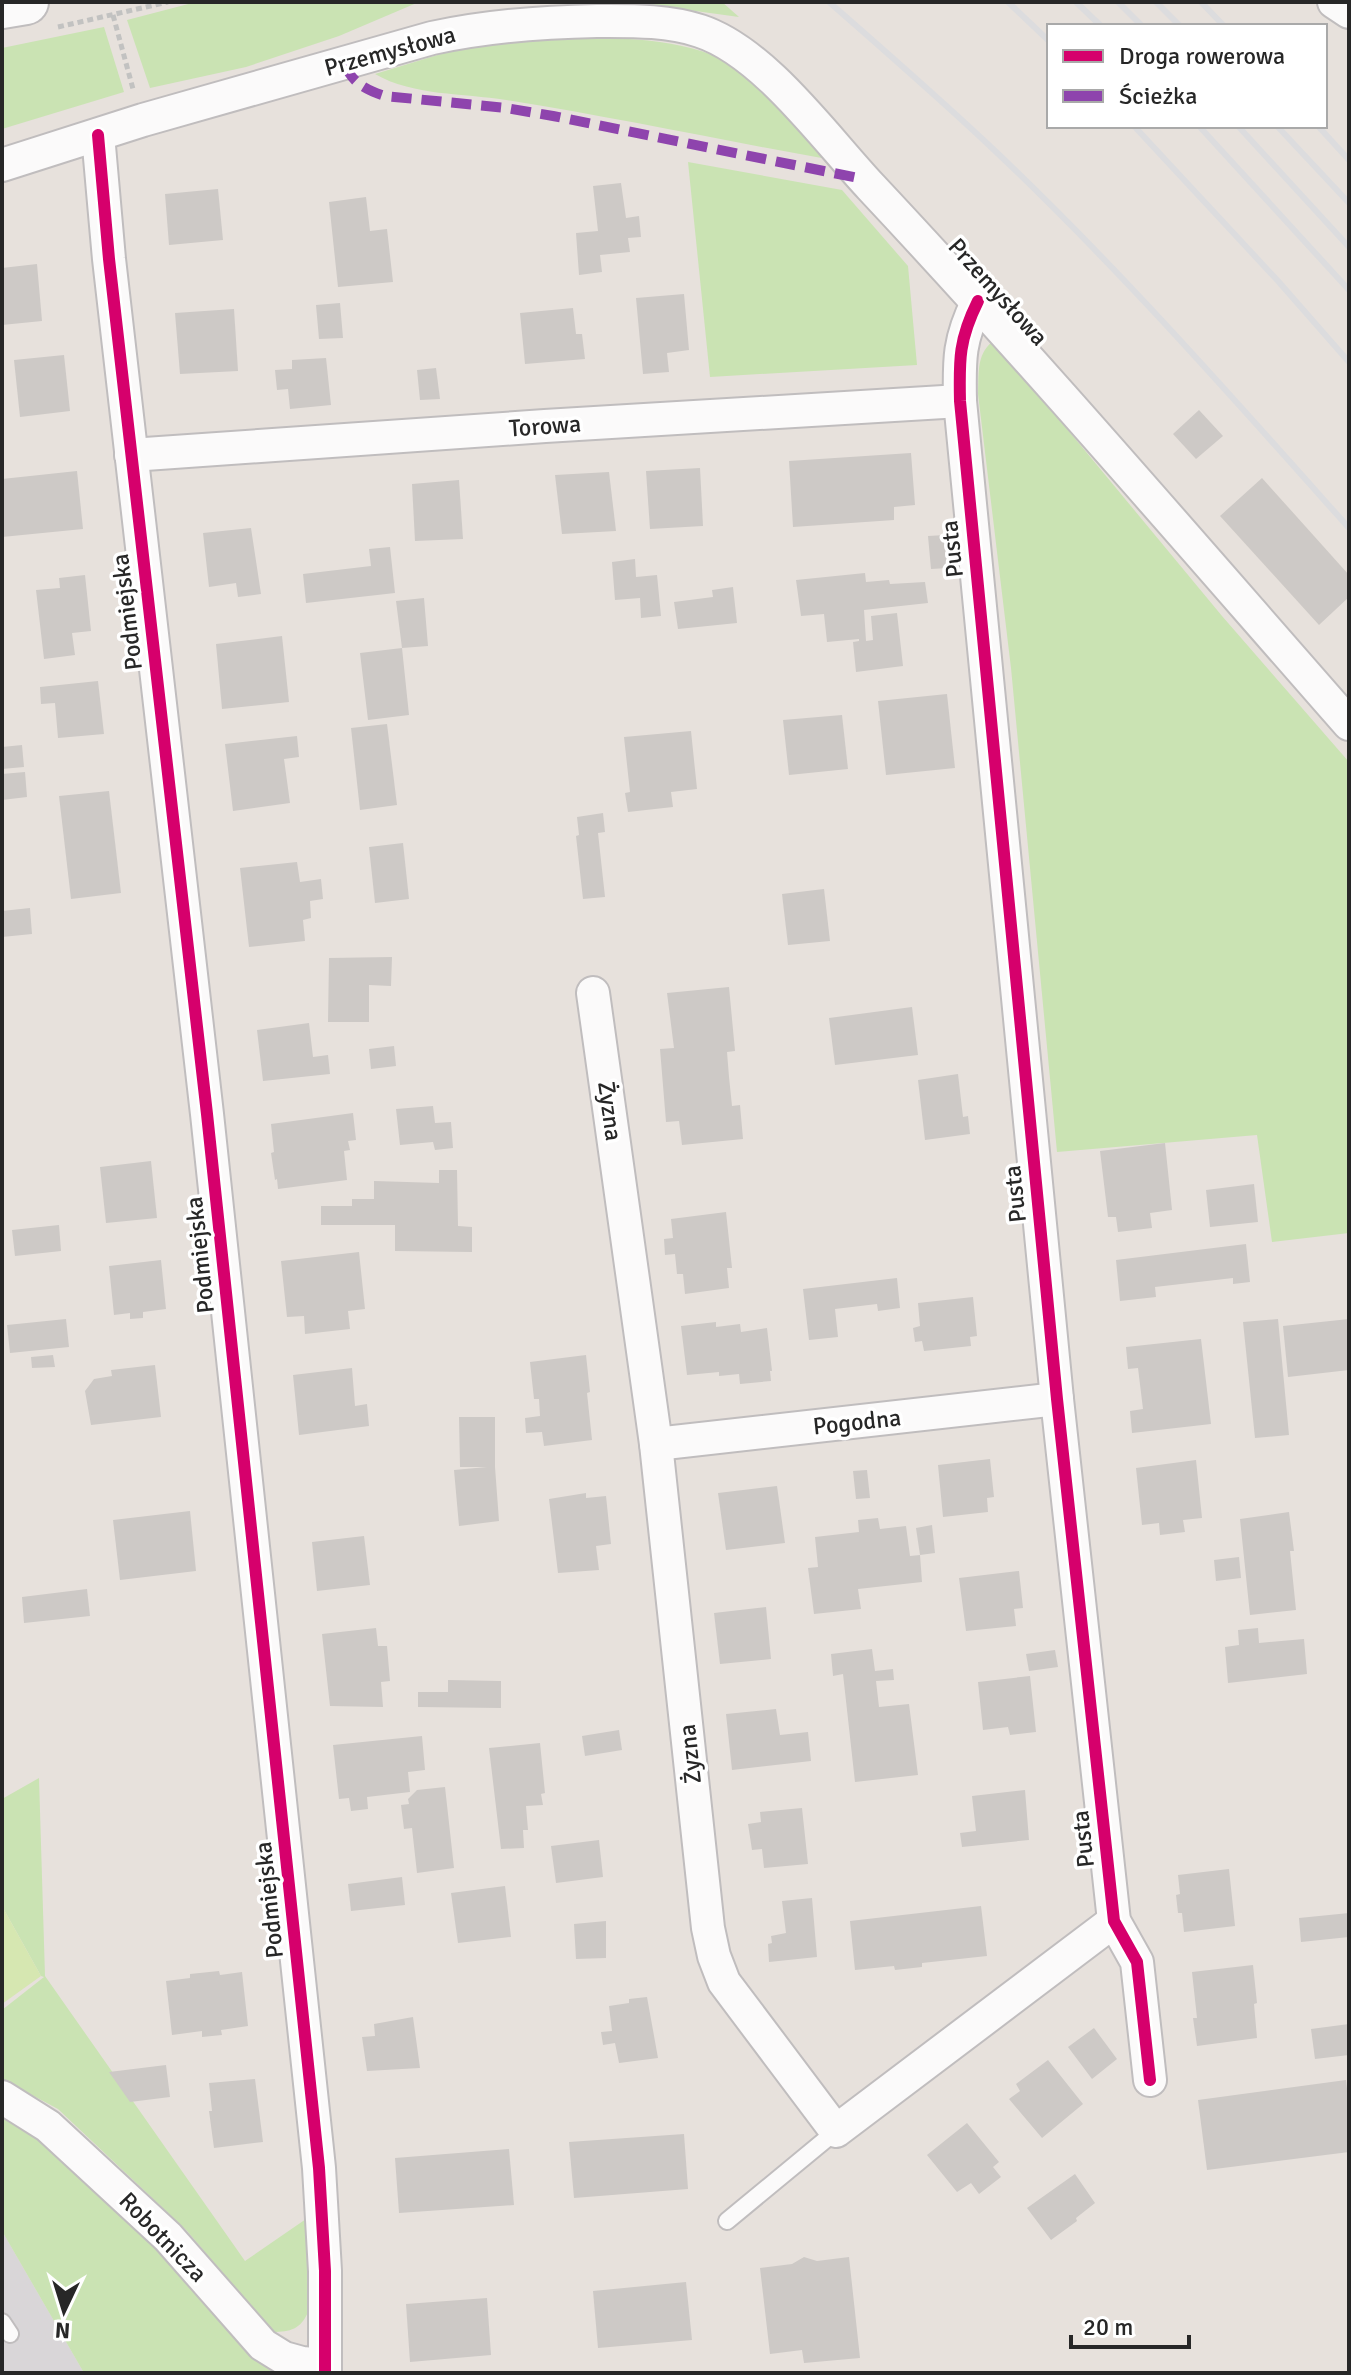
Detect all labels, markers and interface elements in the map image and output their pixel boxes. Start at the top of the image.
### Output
street label: Przemysłowa [321,19,459,83]
legend [1047,24,1327,128]
text: Droga rowerowa [1119,41,1285,71]
text: Ścieżka [1119,81,1197,111]
street label: Przemysłowa [942,232,1054,352]
street label: Torowa [508,409,582,443]
street label: Pusta [934,519,970,579]
street label: Podmiejska [105,552,149,672]
street label: Żyzna [591,1079,629,1143]
street label: Pusta [997,1164,1033,1224]
street label: Podmiejska [179,1195,221,1315]
street label: Pogodna [811,1402,903,1442]
street label: Żyzna [672,1723,708,1785]
street label: Pusta [1065,1809,1101,1869]
street label: Podmiejska [248,1840,290,1960]
street label: Robotnicza [113,2186,213,2288]
north arrow [24,2271,104,2351]
scale bar [1071,2299,1189,2349]
text: 20 m [1083,2312,1133,2342]
text: N [54,2316,71,2344]

